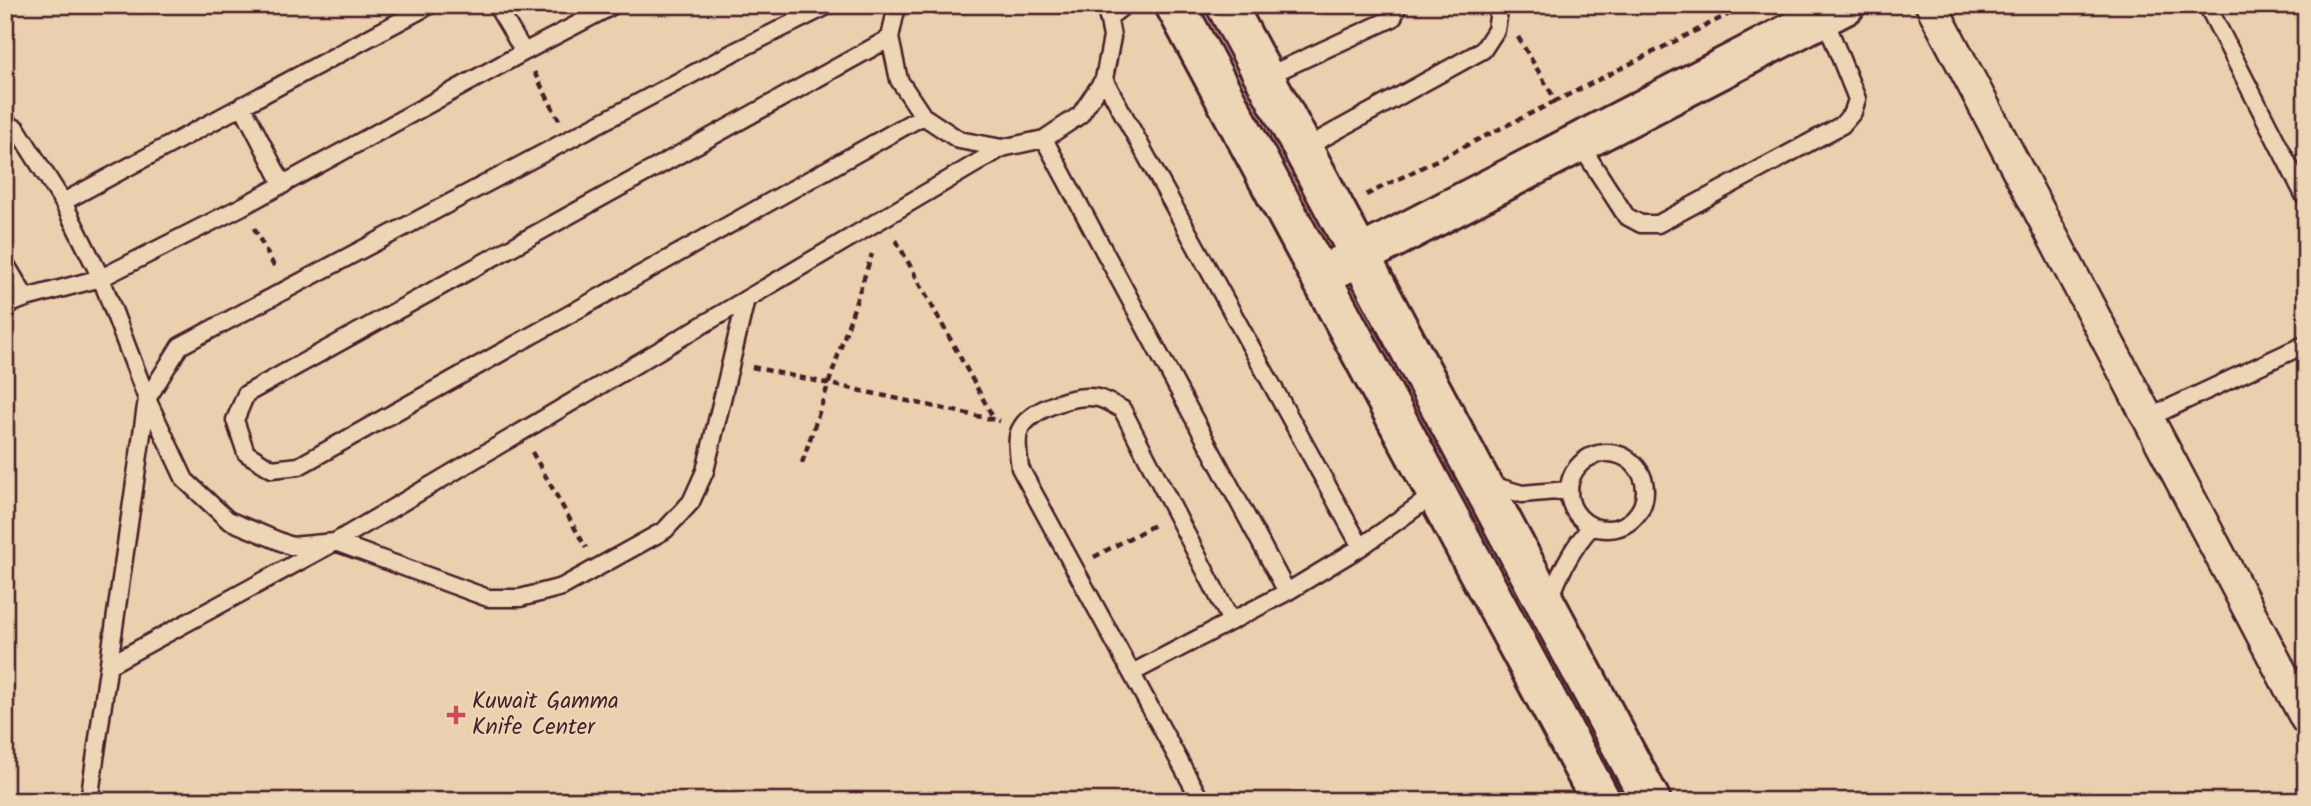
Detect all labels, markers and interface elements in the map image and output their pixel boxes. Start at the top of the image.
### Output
place label: Kuwait Gamma Knife Center [472,684,619,746]
marker: Kuwait Gamma Knife Center [446,705,466,725]

